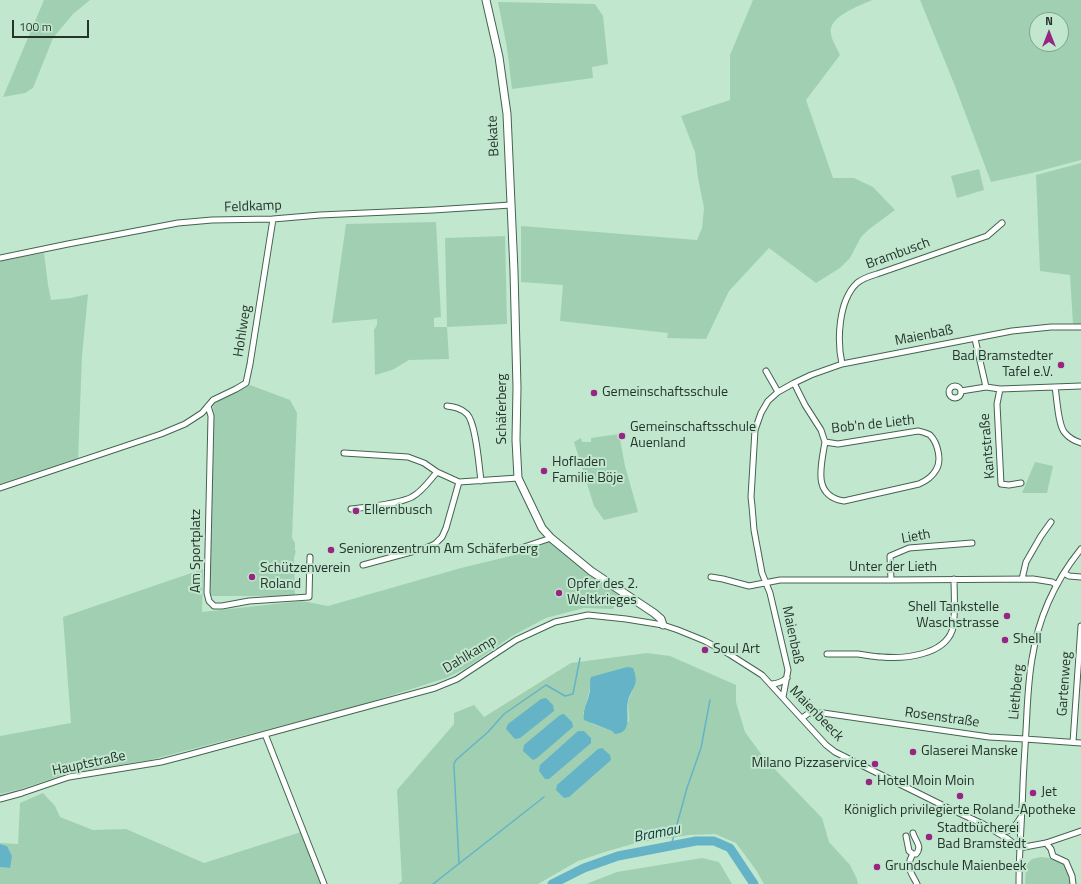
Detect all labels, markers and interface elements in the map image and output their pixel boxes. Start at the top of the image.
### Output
scale bar [14,12,91,38]
north arrow [1029,12,1069,52]
text: N [1045,13,1053,29]
text: 100 m [19,17,52,36]
street label: Bekate [485,115,503,157]
street label: Feldkamp [224,198,282,216]
street label: Brambusch [864,235,932,273]
street label: Hohlweg [231,304,255,358]
street label: Maienbaß [894,322,954,350]
place label: Bad Bramstedter Tafel e.V. [952,349,1053,382]
marker: Bad Bramstedter Tafel e.V. [1056,360,1066,370]
street label: Schäferberg [495,373,511,445]
place label: Gemeinschaftsschule [602,385,728,401]
marker: Gemeinschaftsschule [589,388,599,398]
street label: Bob'n de Lieth [831,412,915,438]
street label: Kantstraße [977,413,999,479]
place label: Gemeinschaftsschule Auenland [630,420,756,452]
marker: Gemeinschaftsschule Auenland [617,431,627,441]
place label: Hofladen Familie Böje [552,455,623,488]
marker: Hofladen Familie Böje [539,466,549,476]
place label: Ellernbusch [364,503,433,519]
marker: Ellernbusch [351,506,361,516]
street label: Am Sportplatz [189,509,205,593]
street label: Lieth [900,526,932,548]
place label: Seniorenzentrum Am Schäferberg [339,542,538,558]
marker: Seniorenzentrum Am Schäferberg [326,545,336,555]
street label: Unter der Lieth [849,560,937,576]
place label: Schützenverein Roland [260,561,350,594]
marker: Schützenverein Roland [247,572,257,582]
place label: Opfer des 2. Weltkrieges [567,577,638,610]
marker: Opfer des 2. Weltkrieges [554,588,564,598]
place label: Shell Tankstelle Waschstrasse [908,600,999,632]
street label: Maienbaß [778,604,806,666]
marker: Shell Tankstelle Waschstrasse [1002,611,1012,621]
street label: Dahlkamp [440,632,500,678]
place label: Shell [1013,632,1042,648]
marker: Shell [1000,635,1010,645]
place label: Soul Art [713,642,760,658]
marker: Soul Art [700,645,710,655]
street label: Gartenweg [1054,651,1076,717]
street label: Liethberg [1006,664,1028,720]
street label: Maienbeeck [785,683,847,745]
street label: Rosenstraße [904,704,980,732]
place label: Glaserei Manske [921,744,1018,760]
marker: Glaserei Manske [908,747,918,757]
street label: Hauptstraße [51,748,127,780]
place label: Milano Pizzaservice [752,756,867,772]
marker: Milano Pizzaservice [870,759,880,769]
place label: Hotel Moin Moin [877,774,974,790]
marker: Hotel Moin Moin [864,777,874,787]
place label: Jet [1041,785,1057,801]
marker: Jet [1028,788,1038,798]
marker: Königlich privilegierte Roland-Apotheke [955,791,965,801]
place label: Königlich privilegierte Roland-Apotheke [844,803,1076,819]
water label: Bramau [632,821,682,847]
place label: Stadtbücherei Bad Bramstedt [937,821,1026,854]
marker: Stadtbücherei Bad Bramstedt [924,832,934,842]
place label: Grundschule Maienbeek [885,859,1026,875]
marker: Grundschule Maienbeek [872,862,882,872]

